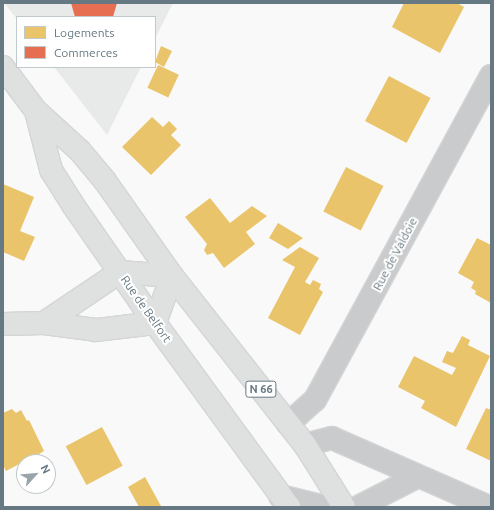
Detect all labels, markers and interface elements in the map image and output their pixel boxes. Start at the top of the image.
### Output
legend [16,16,156,68]
text: Logements [54,26,114,39]
text: Commerces [54,46,118,59]
street label: Rue de Valdoie [370,215,420,293]
street label: Rue de Belfort [118,273,174,345]
road number: N 66 [245,380,277,398]
north arrow [16,454,56,494]
text: N [39,463,53,475]

